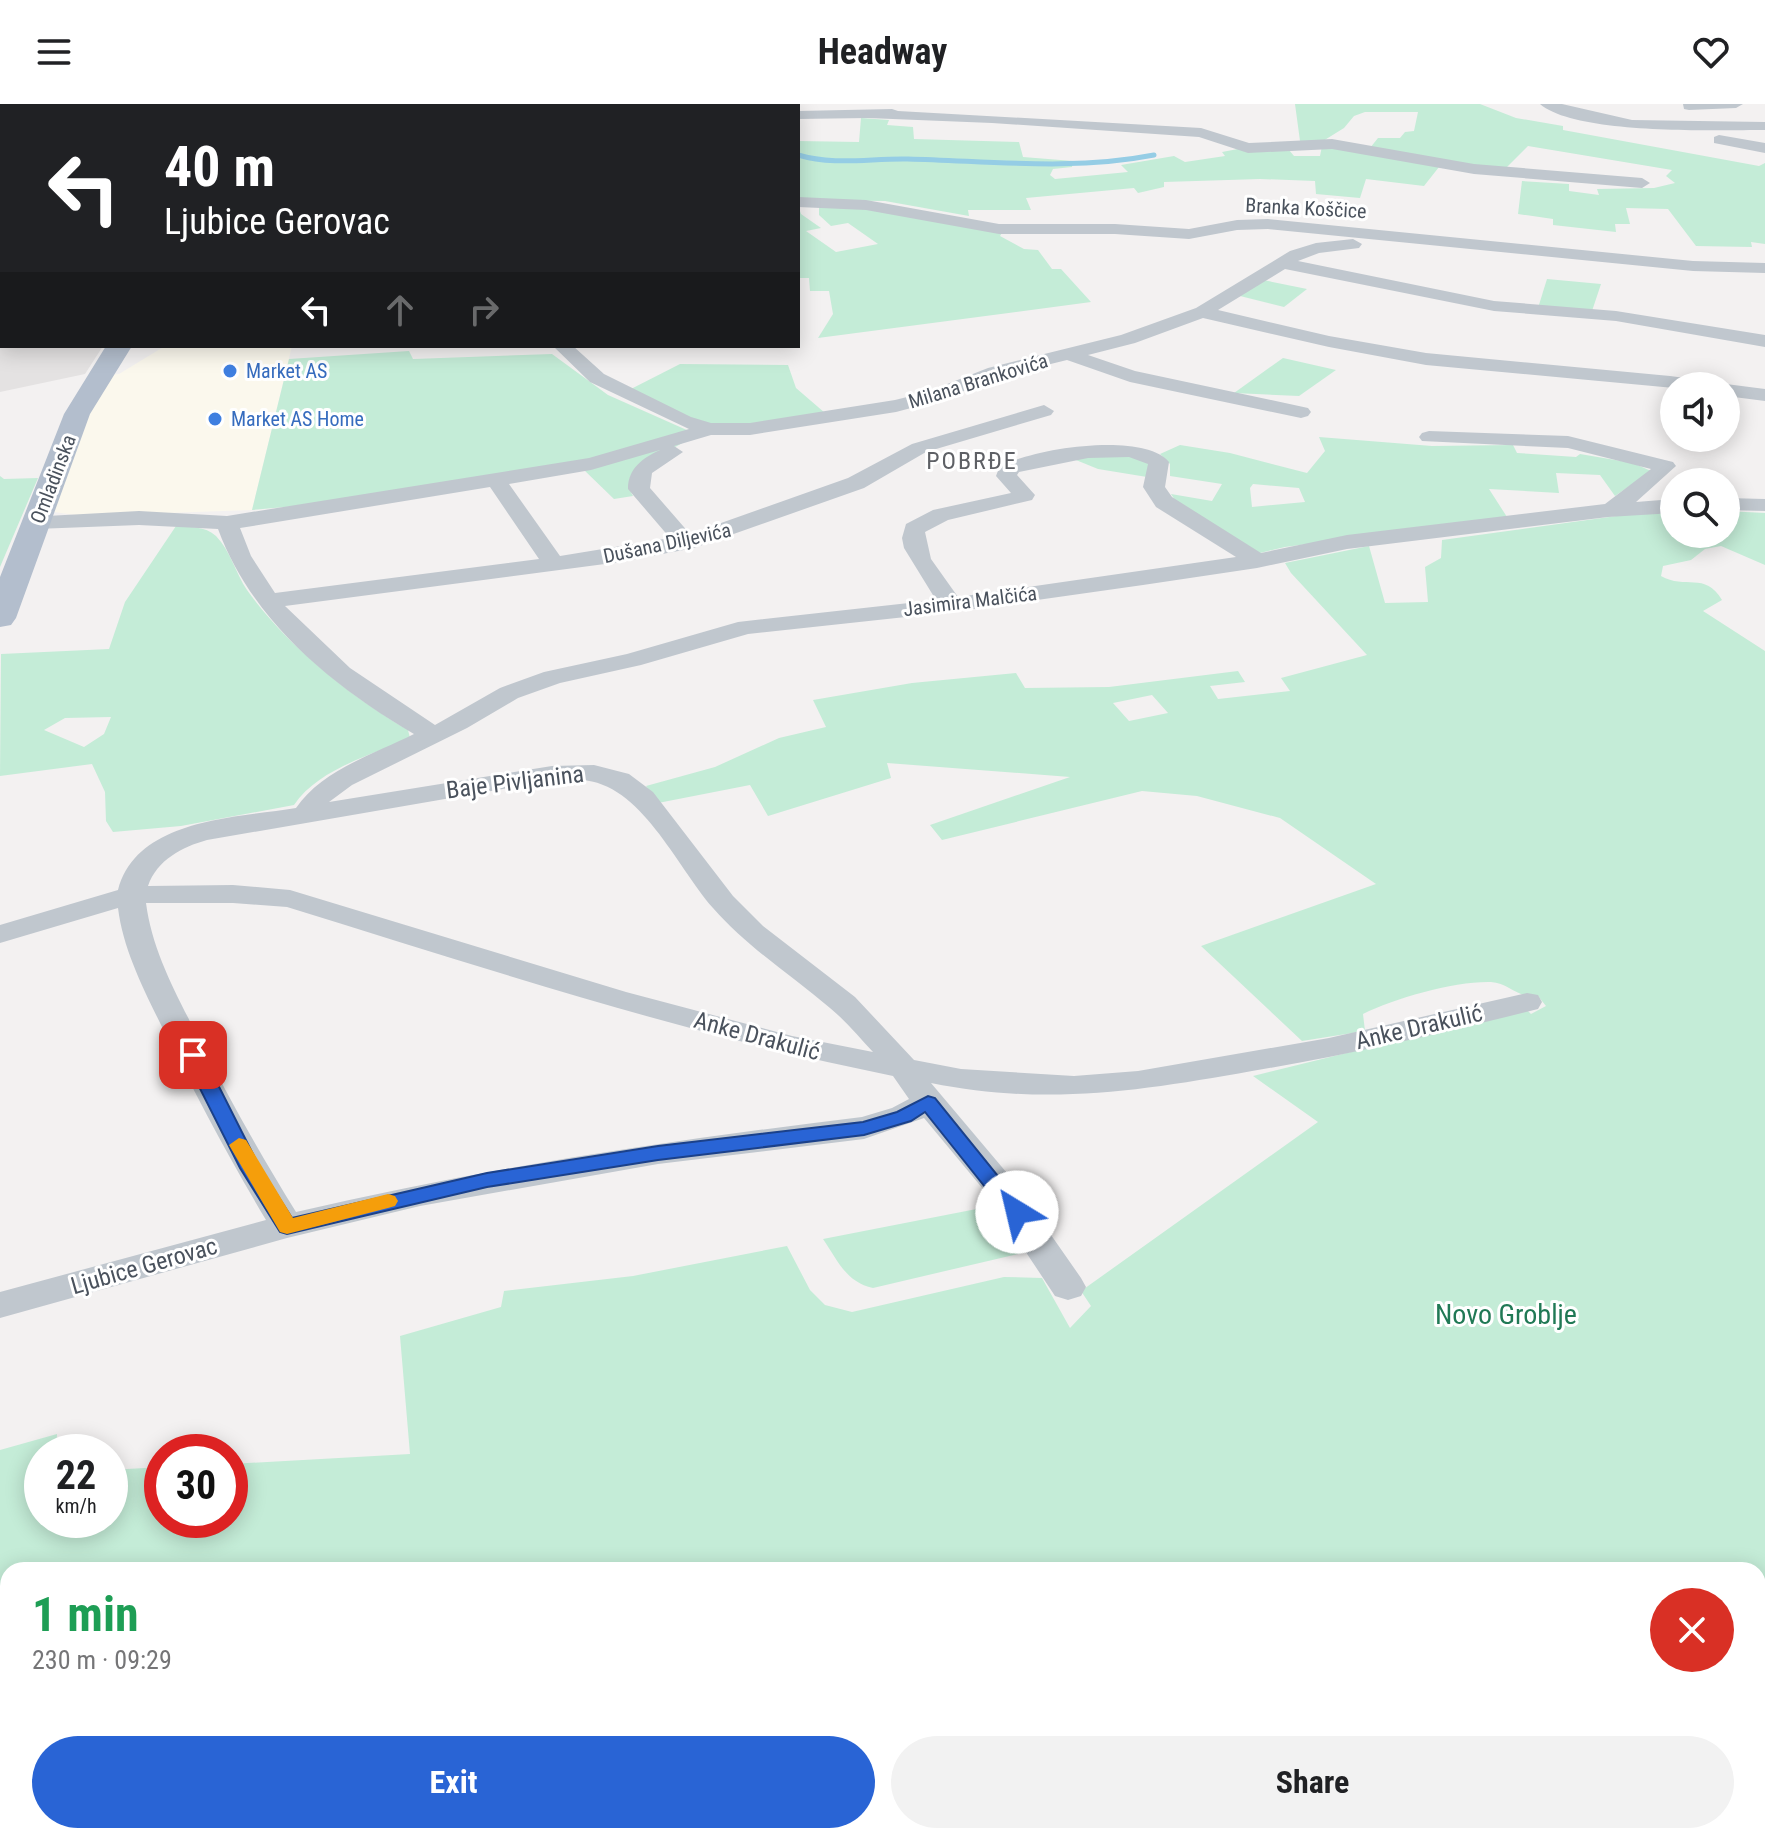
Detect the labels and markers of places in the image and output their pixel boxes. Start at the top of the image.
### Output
place label: Market AS [246,359,327,383]
marker: Market AS [221,362,239,380]
place label: Market AS Home [231,407,364,431]
marker: Market AS Home [206,410,224,428]
pin [159,1021,227,1089]

